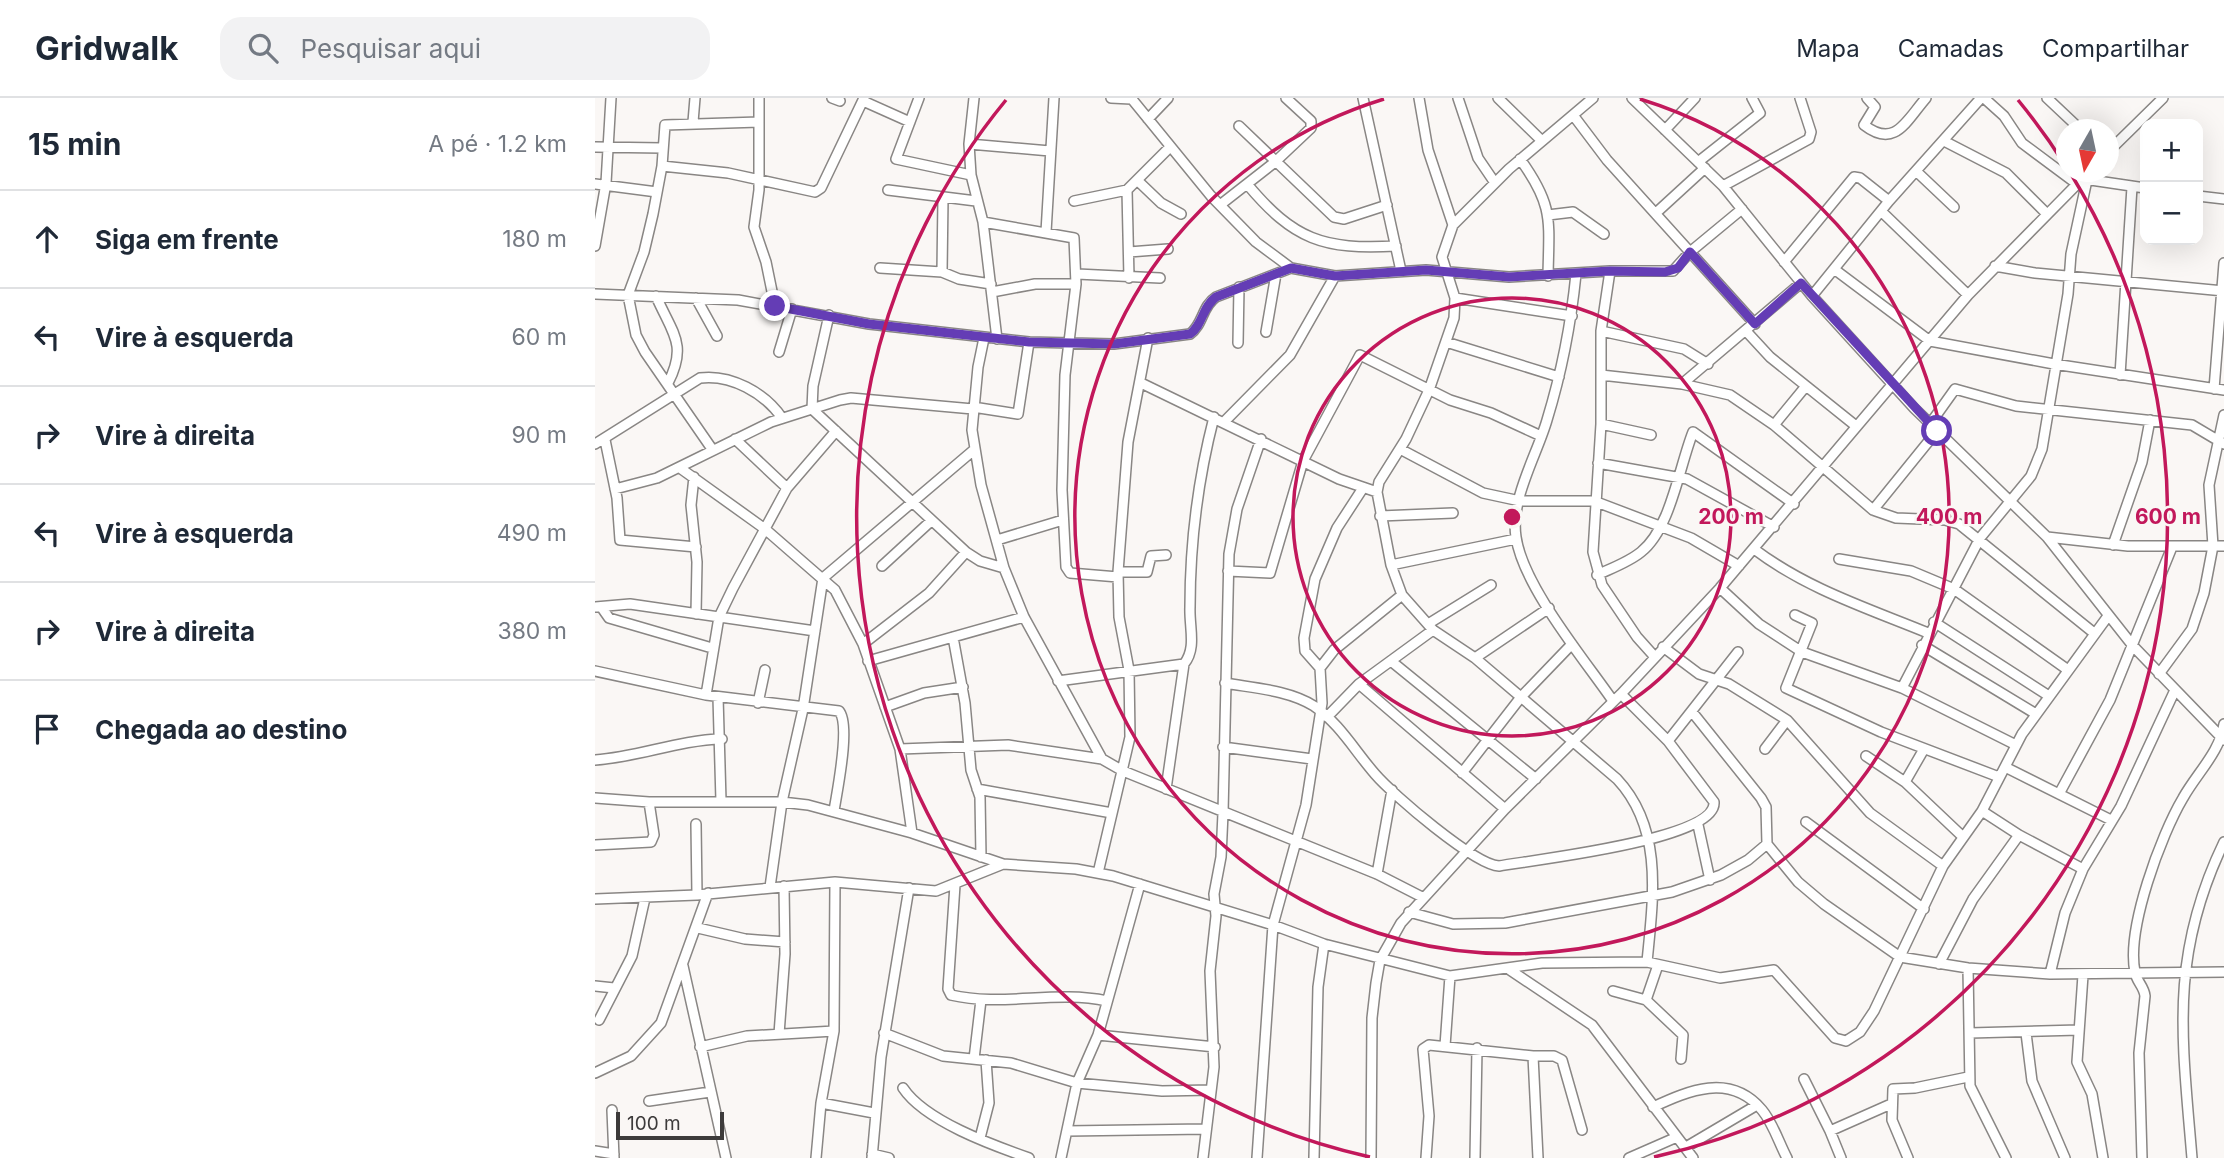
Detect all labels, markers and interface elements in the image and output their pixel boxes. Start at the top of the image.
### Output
search box [220,17,710,80]
text: Gridwalk [35,28,178,68]
icon: search [244,29,282,67]
text: Pesquisar aqui [300,33,481,64]
text: Mapa [1796,34,1860,63]
text: Camadas [1898,34,2004,63]
text: Compartilhar [2042,34,2189,63]
north arrow [2056,119,2119,182]
map controls [2140,119,2203,245]
button: + [2140,119,2203,182]
text: 15 min [28,126,121,162]
text: A pé · 1.2 km [428,130,567,158]
button: − [2140,182,2203,245]
icon: ahead [28,220,66,258]
text: Siga em frente [95,224,279,255]
text: 180 m [502,225,567,253]
route end [759,290,790,321]
icon: left [28,318,66,356]
text: Vire à esquerda [95,322,294,353]
text: 60 m [512,323,567,351]
route start [1921,415,1952,446]
icon: right [28,416,66,454]
text: Vire à direita [95,420,255,451]
text: 90 m [512,421,567,449]
text: 200 m [1698,504,1764,529]
text: 400 m [1916,504,1982,529]
text: 600 m [2135,504,2201,529]
centre of rings [1500,505,1524,529]
icon: left [28,514,66,552]
text: Vire à esquerda [95,518,294,549]
text: 490 m [497,519,567,547]
icon: right [28,612,66,650]
text: Vire à direita [95,616,255,647]
text: 380 m [497,617,567,645]
icon: arrive [28,710,66,748]
text: Chegada ao destino [95,714,347,745]
scale bar [616,1109,725,1141]
text: 100 m [627,1112,681,1135]

